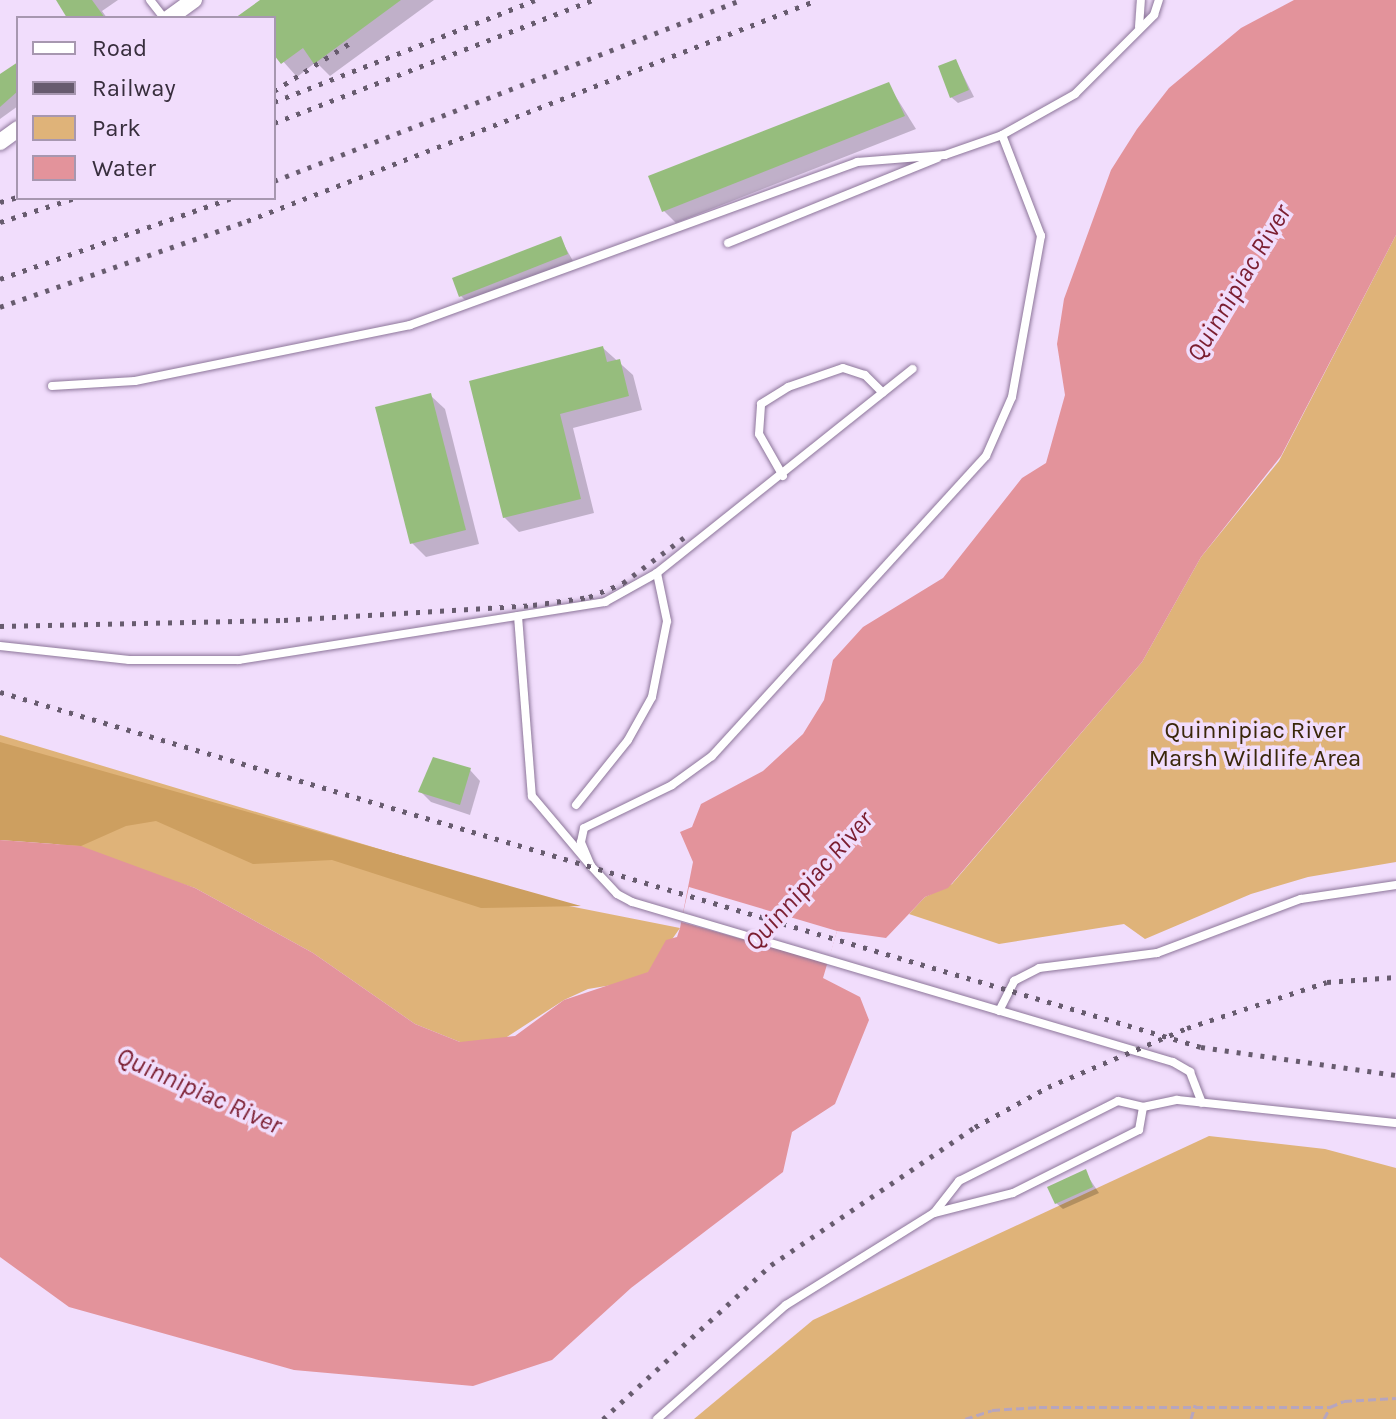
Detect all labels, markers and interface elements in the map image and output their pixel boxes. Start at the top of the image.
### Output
legend [16,16,276,200]
text: Road [92,34,147,62]
text: Railway [92,74,176,102]
text: Park [92,114,141,142]
text: Water [92,154,156,182]
water label: Quinnipiac River [1180,199,1298,367]
park label: Quinnipiac River Marsh Wildlife Area [1149,717,1361,773]
water label: Quinnipiac River [738,805,880,957]
water label: Quinnipiac River [112,1041,286,1141]

